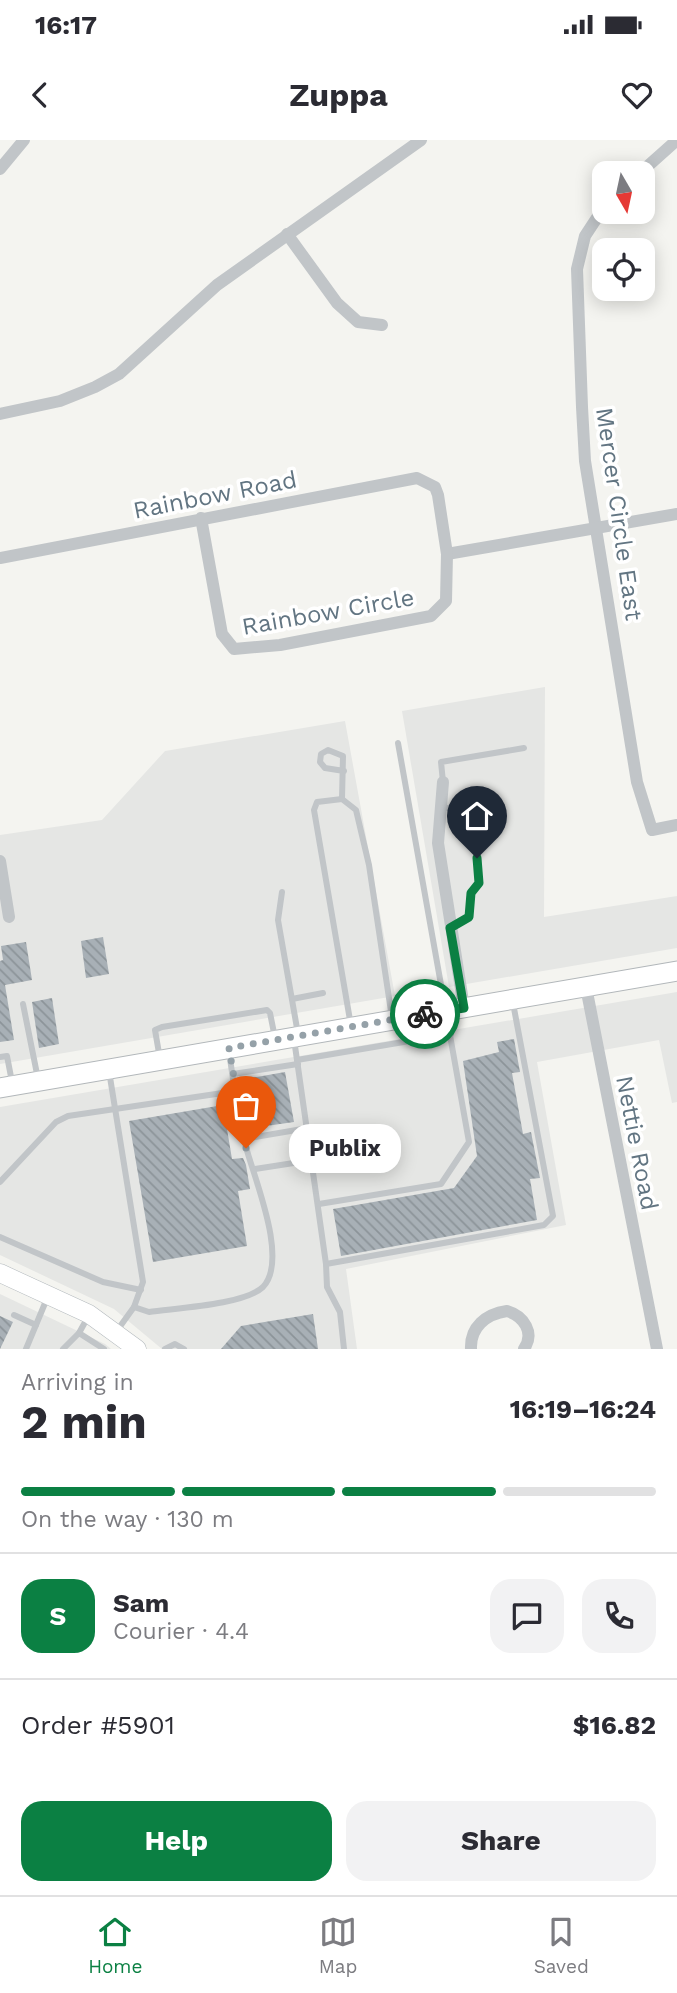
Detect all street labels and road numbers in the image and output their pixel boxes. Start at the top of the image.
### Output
street label: Mercer Circle East [590,406,648,622]
street label: Rainbow Road [131,465,299,525]
street label: Rainbow Circle [240,583,416,641]
street label: Nettie Road [610,1073,664,1213]

